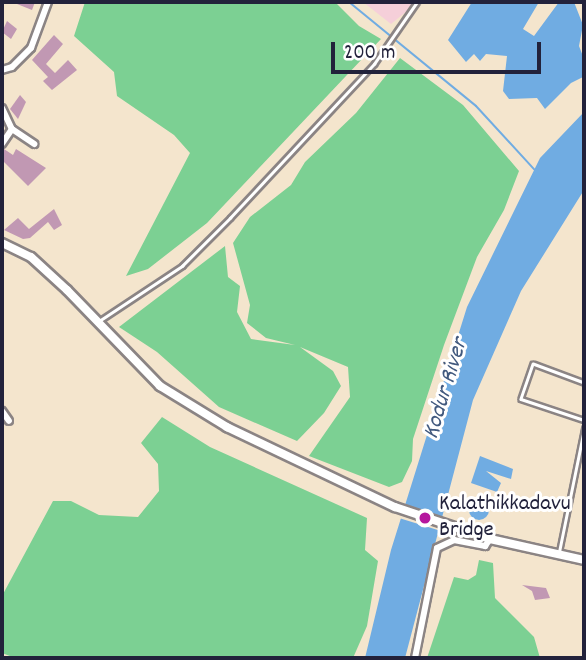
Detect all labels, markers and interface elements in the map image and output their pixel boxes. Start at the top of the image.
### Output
scale bar [334,28,544,72]
text: 200 m [344,39,395,69]
water label: Kodur River [418,335,476,443]
place label: Kalathikkadavu Bridge [439,491,571,545]
marker: Kalathikkadavu Bridge [417,510,433,526]

